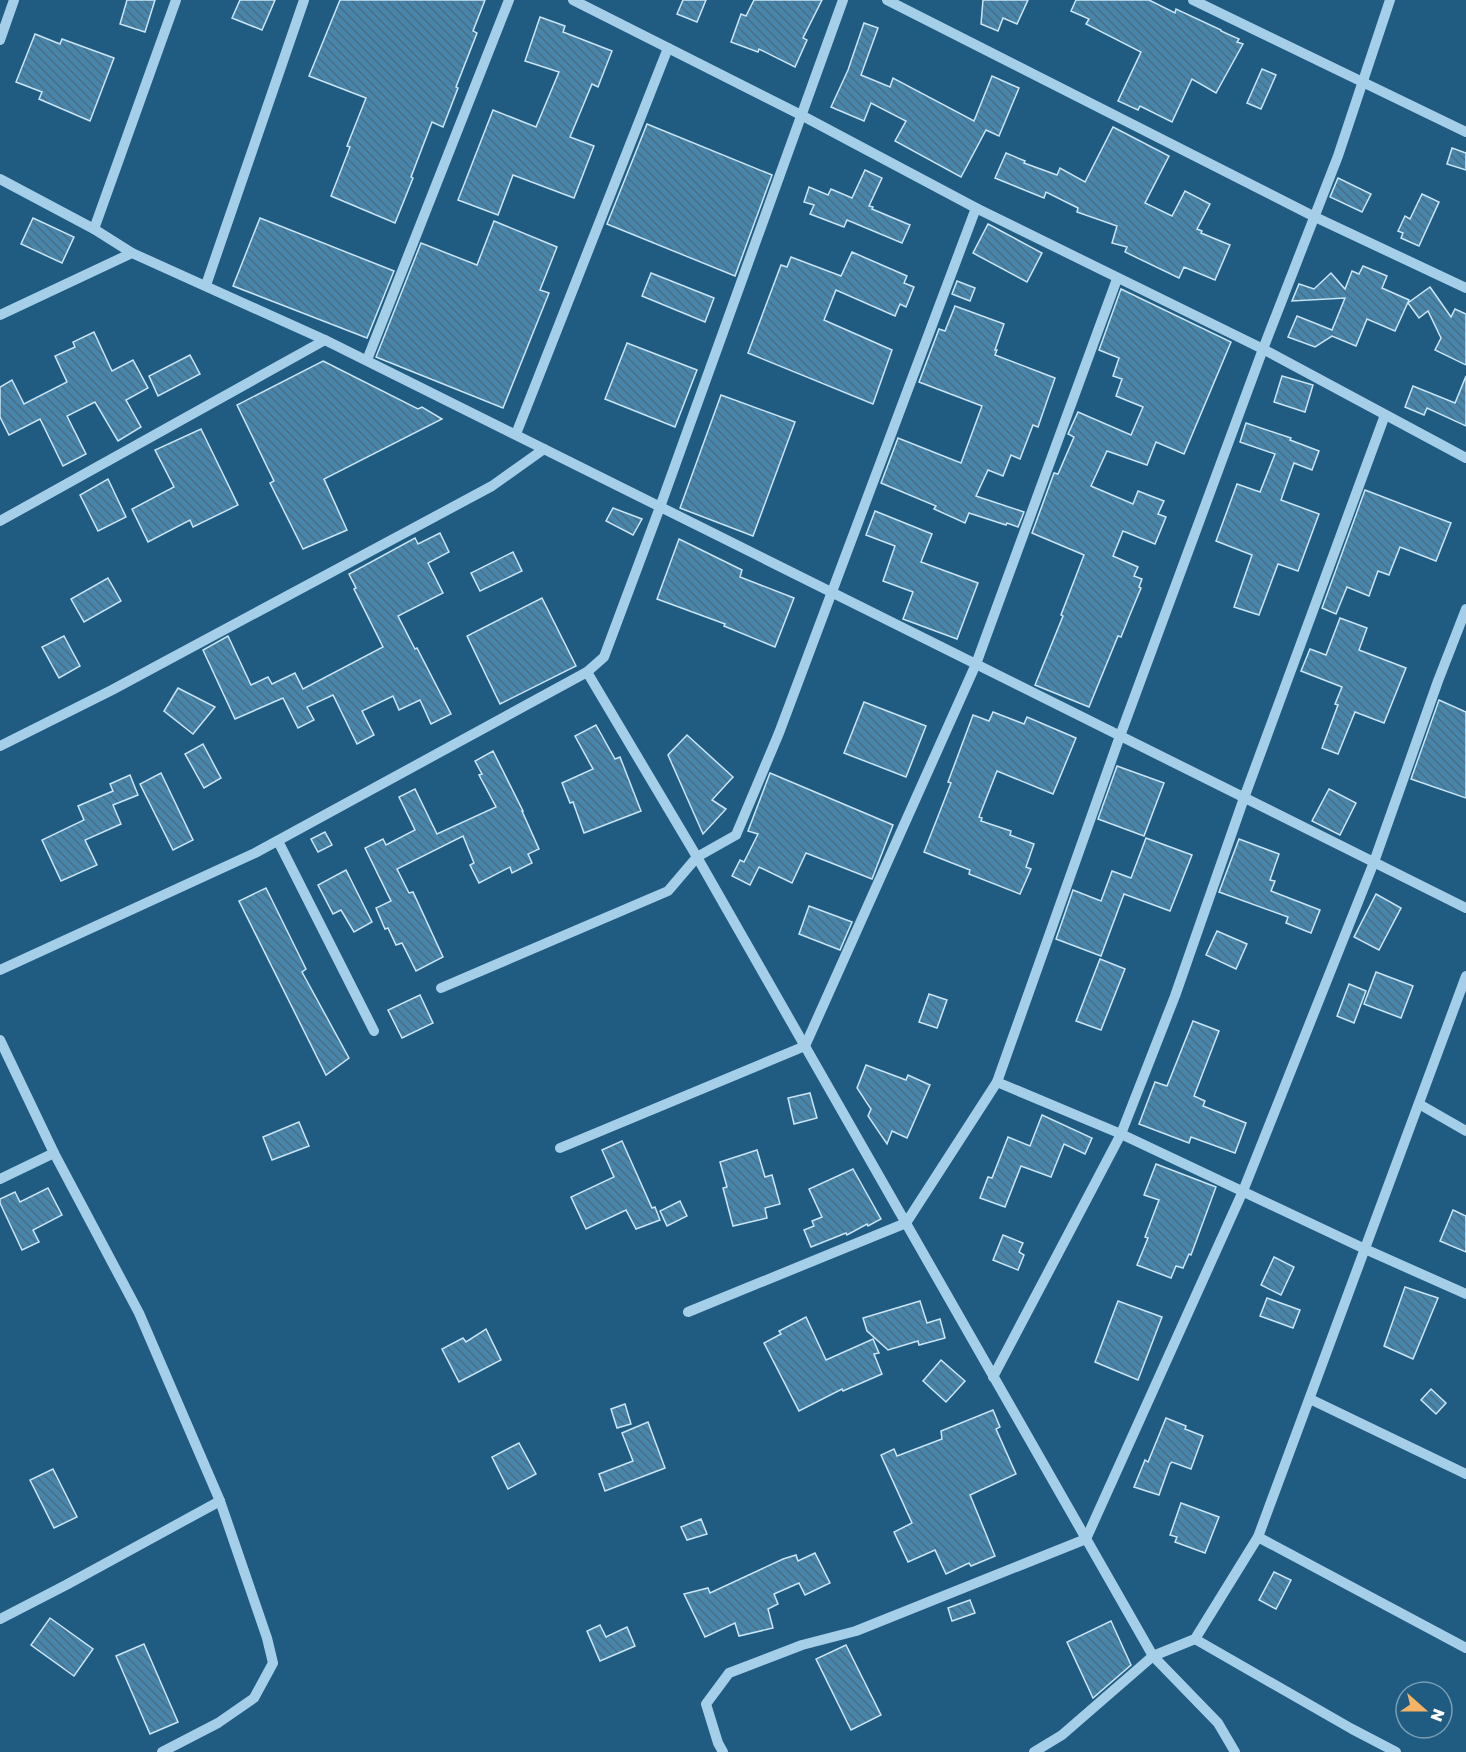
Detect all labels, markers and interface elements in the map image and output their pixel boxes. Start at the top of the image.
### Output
north arrow [1394,1680,1454,1740]
text: N [1426,1706,1450,1725]

